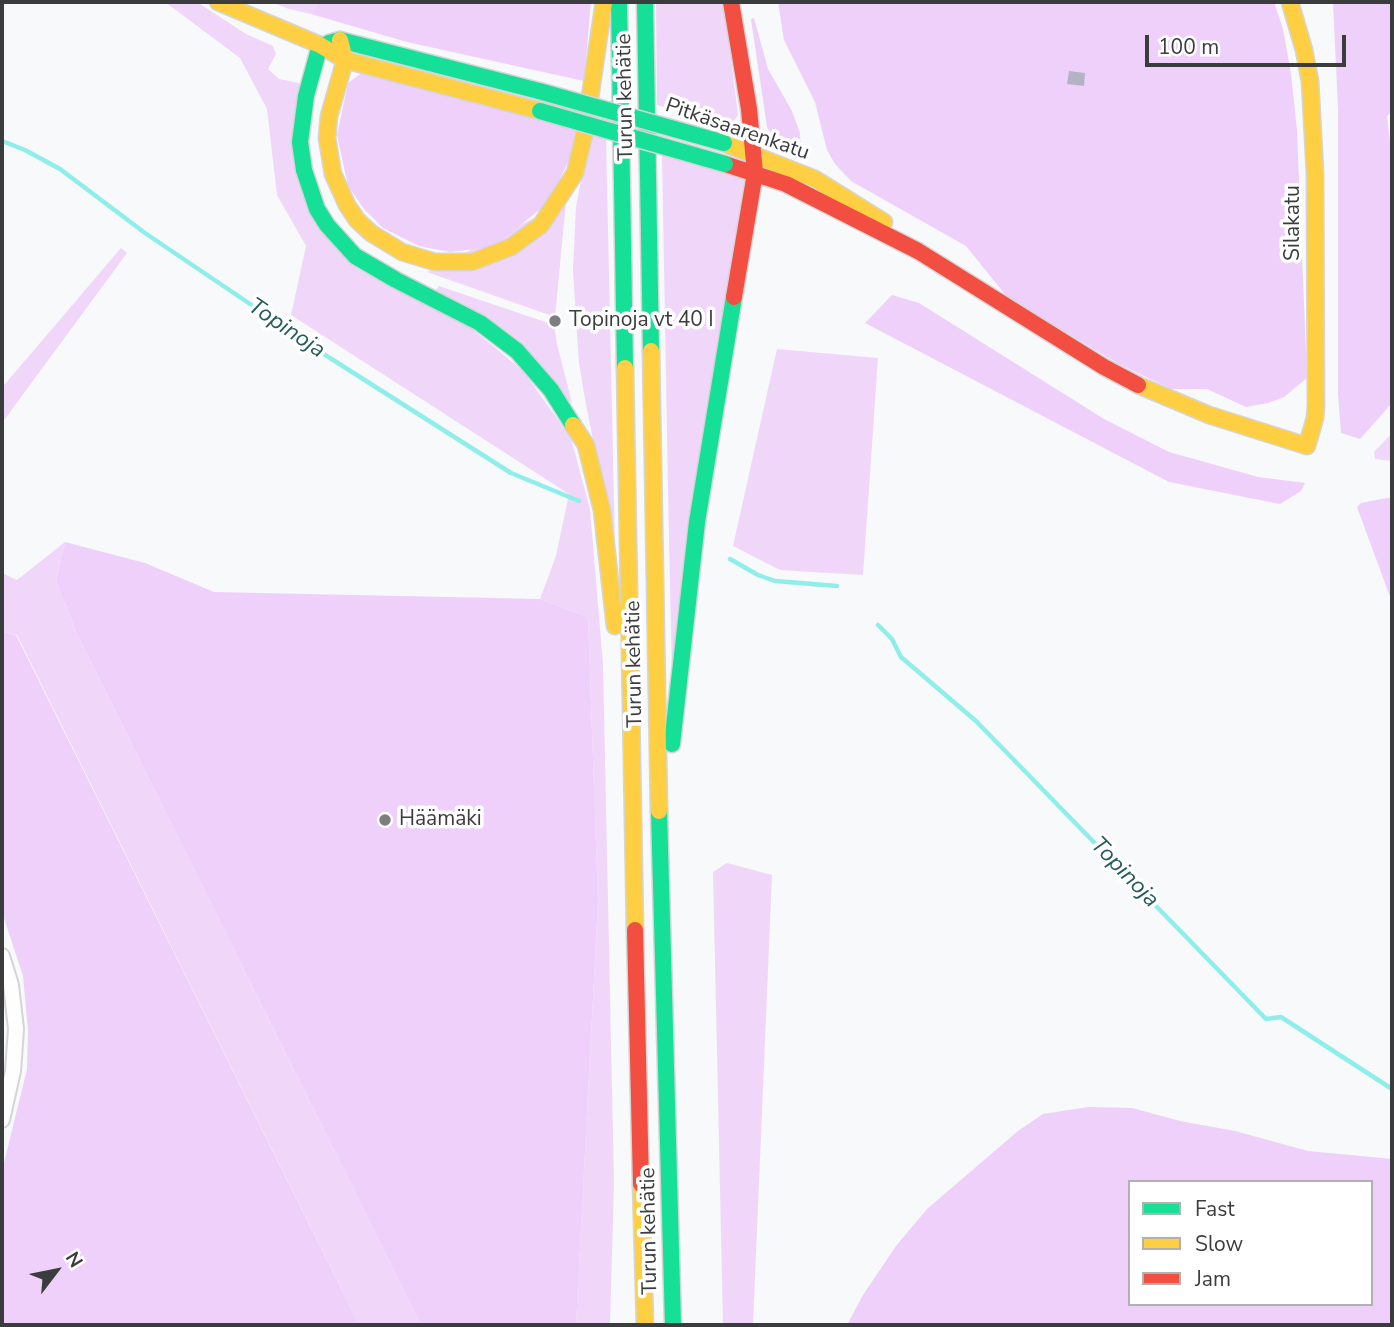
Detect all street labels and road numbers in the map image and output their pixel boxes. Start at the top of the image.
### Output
street label: Turun kehätie [612,33,640,161]
street label: Pitkäsaarenkatu [662,94,812,166]
street label: Silakatu [1281,185,1307,261]
street label: Turun kehätie [621,600,649,728]
street label: Turun kehätie [636,1167,664,1295]

